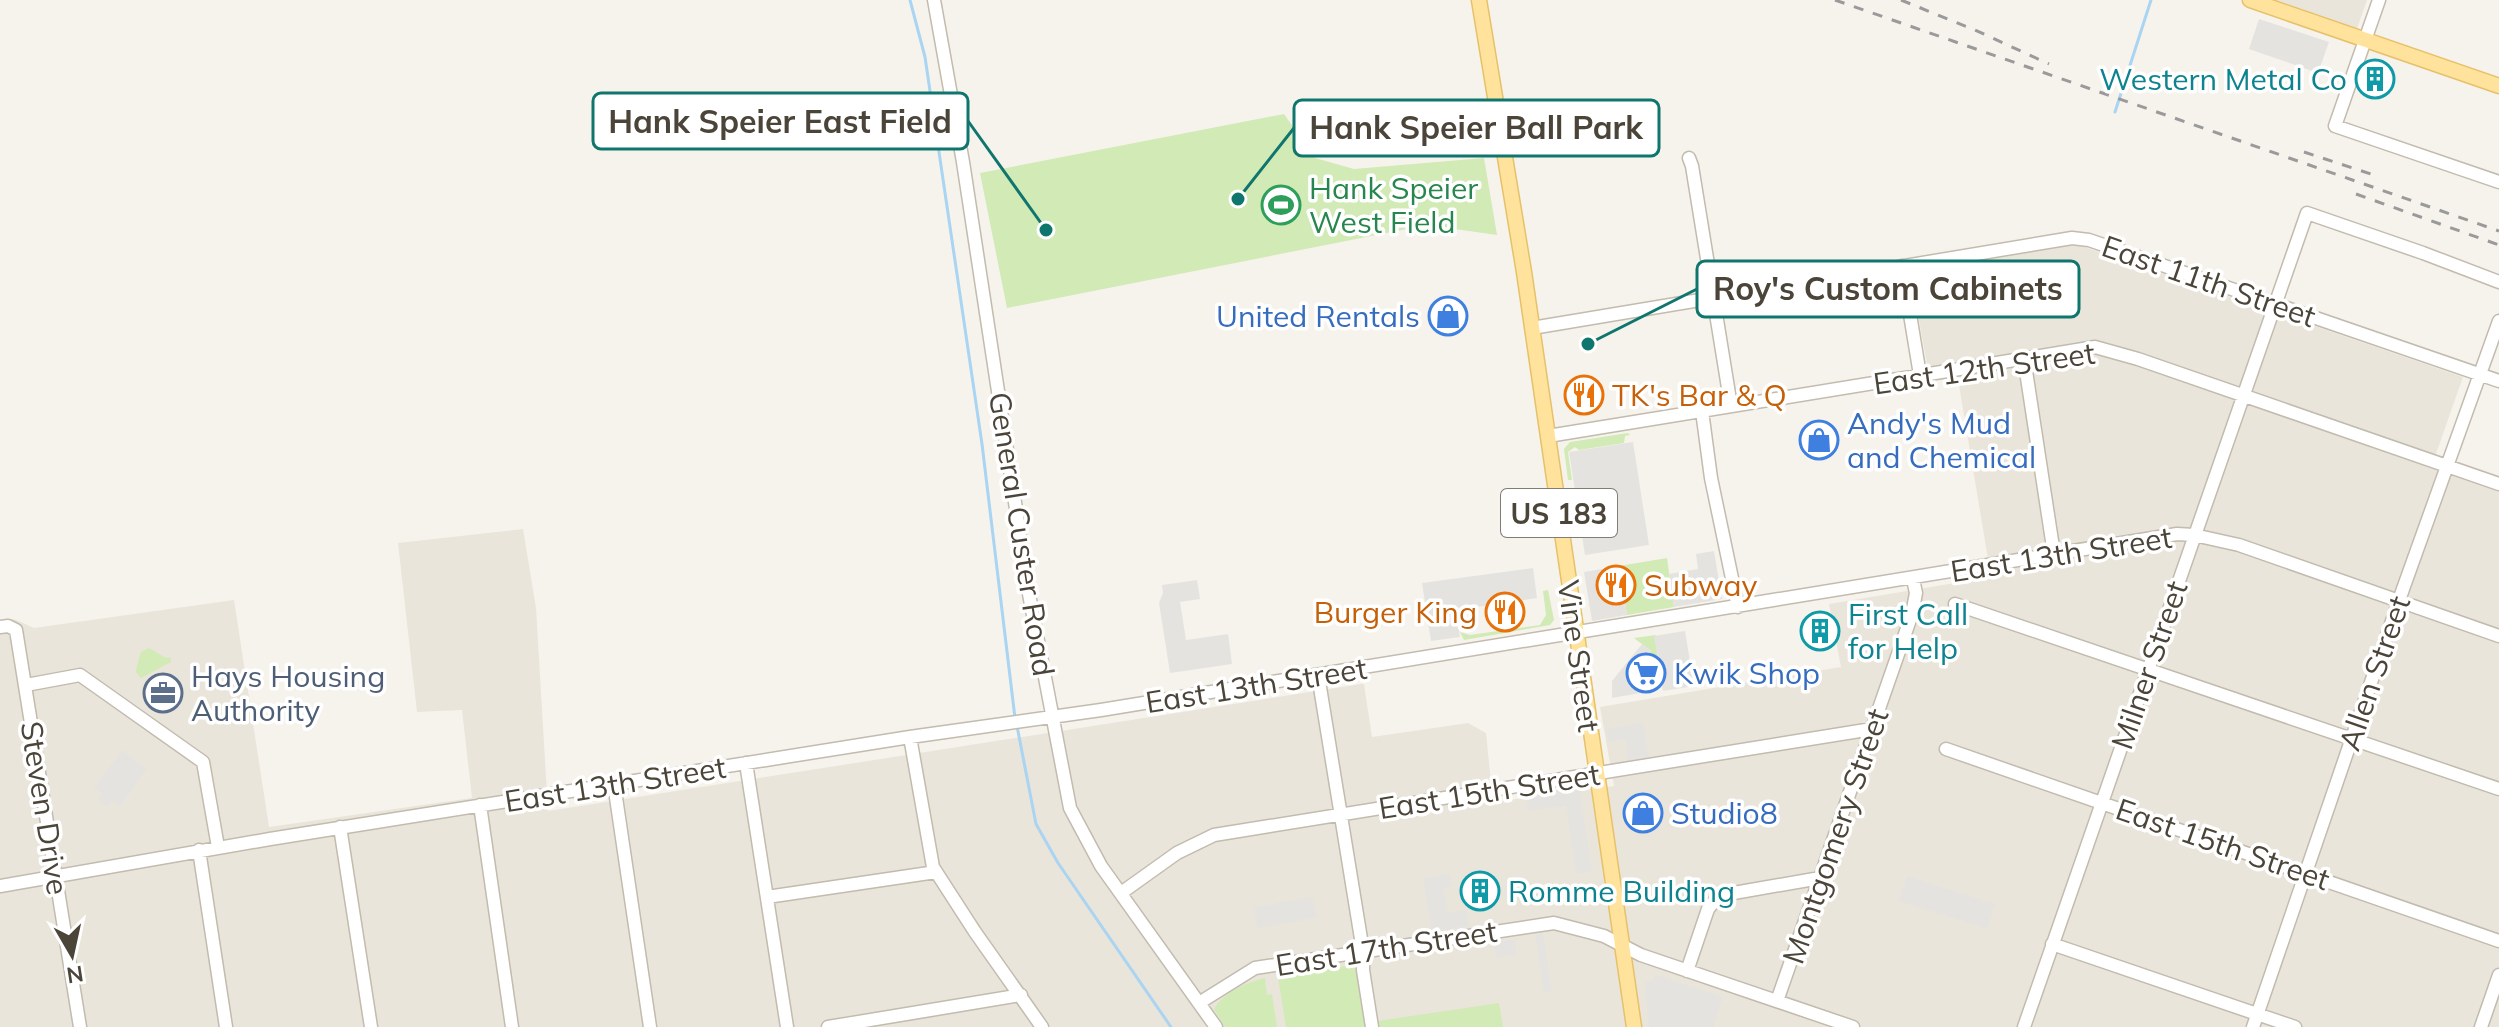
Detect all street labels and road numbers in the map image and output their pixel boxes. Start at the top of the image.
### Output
street label: East 11th Street [2097,227,2321,335]
street label: East 12th Street [1871,334,2097,402]
street label: General Custer Road [981,389,1063,679]
road number: US 183 [1501,489,1617,537]
street label: East 13th Street [1948,518,2174,590]
street label: Milner Street [2102,576,2196,754]
street label: Vine Street [1550,578,1608,734]
street label: Allen Street [2330,591,2418,755]
street label: East 13th Street [1143,649,1369,721]
street label: Montgomery Street [1774,703,1896,969]
street label: Steven Drive [13,719,77,897]
street label: East 13th Street [502,748,728,820]
street label: East 15th Street [1376,755,1602,827]
street label: East 15th Street [2111,790,2335,898]
street label: East 17th Street [1273,912,1499,984]

